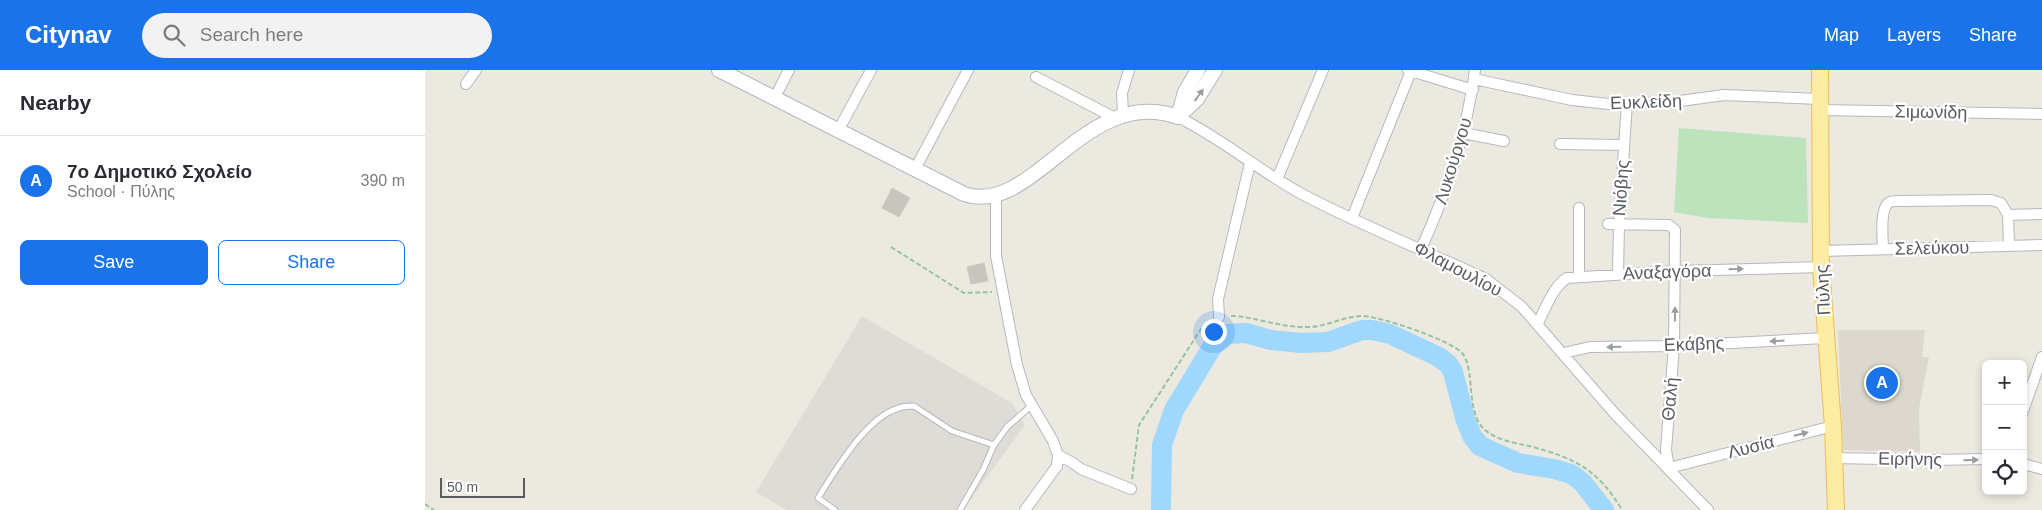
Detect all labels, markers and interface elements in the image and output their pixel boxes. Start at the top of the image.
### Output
search box [142,13,492,58]
text: Citynav [25,21,112,48]
icon: search [160,21,188,49]
text: Search here [200,24,303,45]
text: Map [1824,25,1859,45]
text: Layers [1887,25,1941,45]
text: Share [1969,25,2017,45]
one-way arrow [1194,88,1204,102]
text: Nearby [20,91,91,114]
street label: Ευκλείδη [1610,91,1682,113]
street label: Σιμωνίδη [1895,101,1967,123]
street label: Λυκούργου [1430,115,1476,207]
street label: Νιόβης [1609,159,1633,217]
text: 7ο Δημοτικό Σχολείο [67,161,252,182]
text: A [30,172,42,189]
text: 390 m [361,172,405,189]
text: School · Πύλης [67,183,175,200]
street label: Σελεύκου [1895,237,1969,259]
street label: Φλαμουλίου [1411,238,1505,300]
button: Save [20,240,208,285]
button: Share [218,240,405,285]
street label: Αναξαγόρα [1622,260,1712,284]
street label: Πύλης [1812,264,1834,316]
one-way arrow [1728,265,1744,273]
one-way arrow [1671,306,1679,322]
your location [1201,319,1227,345]
street label: Εκάβης [1664,333,1725,355]
one-way arrow [1768,337,1784,345]
one-way arrow [1606,343,1622,351]
map controls [1982,360,2027,495]
button: + [1982,360,2027,405]
pin: A [1866,364,1898,402]
street label: Θαλή [1658,377,1682,421]
button: − [1982,405,2027,450]
one-way arrow [1793,430,1808,438]
street label: Λυσία [1726,432,1776,462]
street label: Ειρήνης [1878,448,1942,470]
button: locate [1982,450,2027,495]
one-way arrow [1963,456,1979,464]
scale bar [440,475,525,498]
text: 50 m [447,479,478,495]

